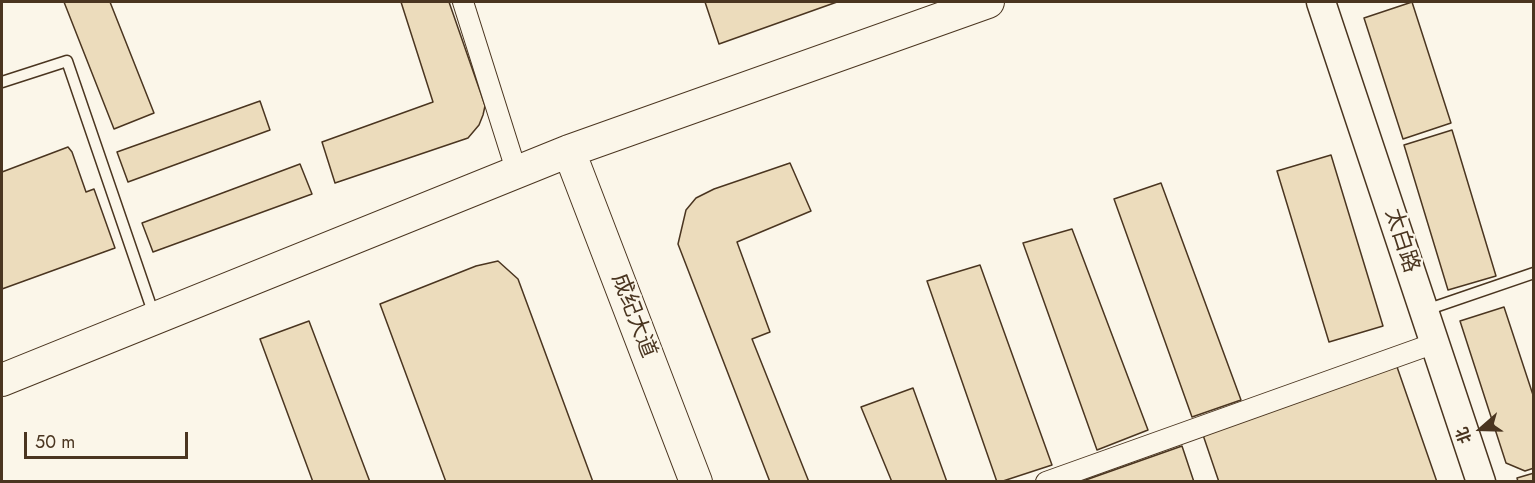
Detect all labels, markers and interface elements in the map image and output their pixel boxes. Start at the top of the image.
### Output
street label: 太白路 [1378,206,1424,276]
street label: 成纪大道 [605,270,661,362]
north arrow [1451,399,1511,459]
scale bar [27,420,190,458]
text: 北 [1450,424,1477,447]
text: 50 m [35,429,75,455]

